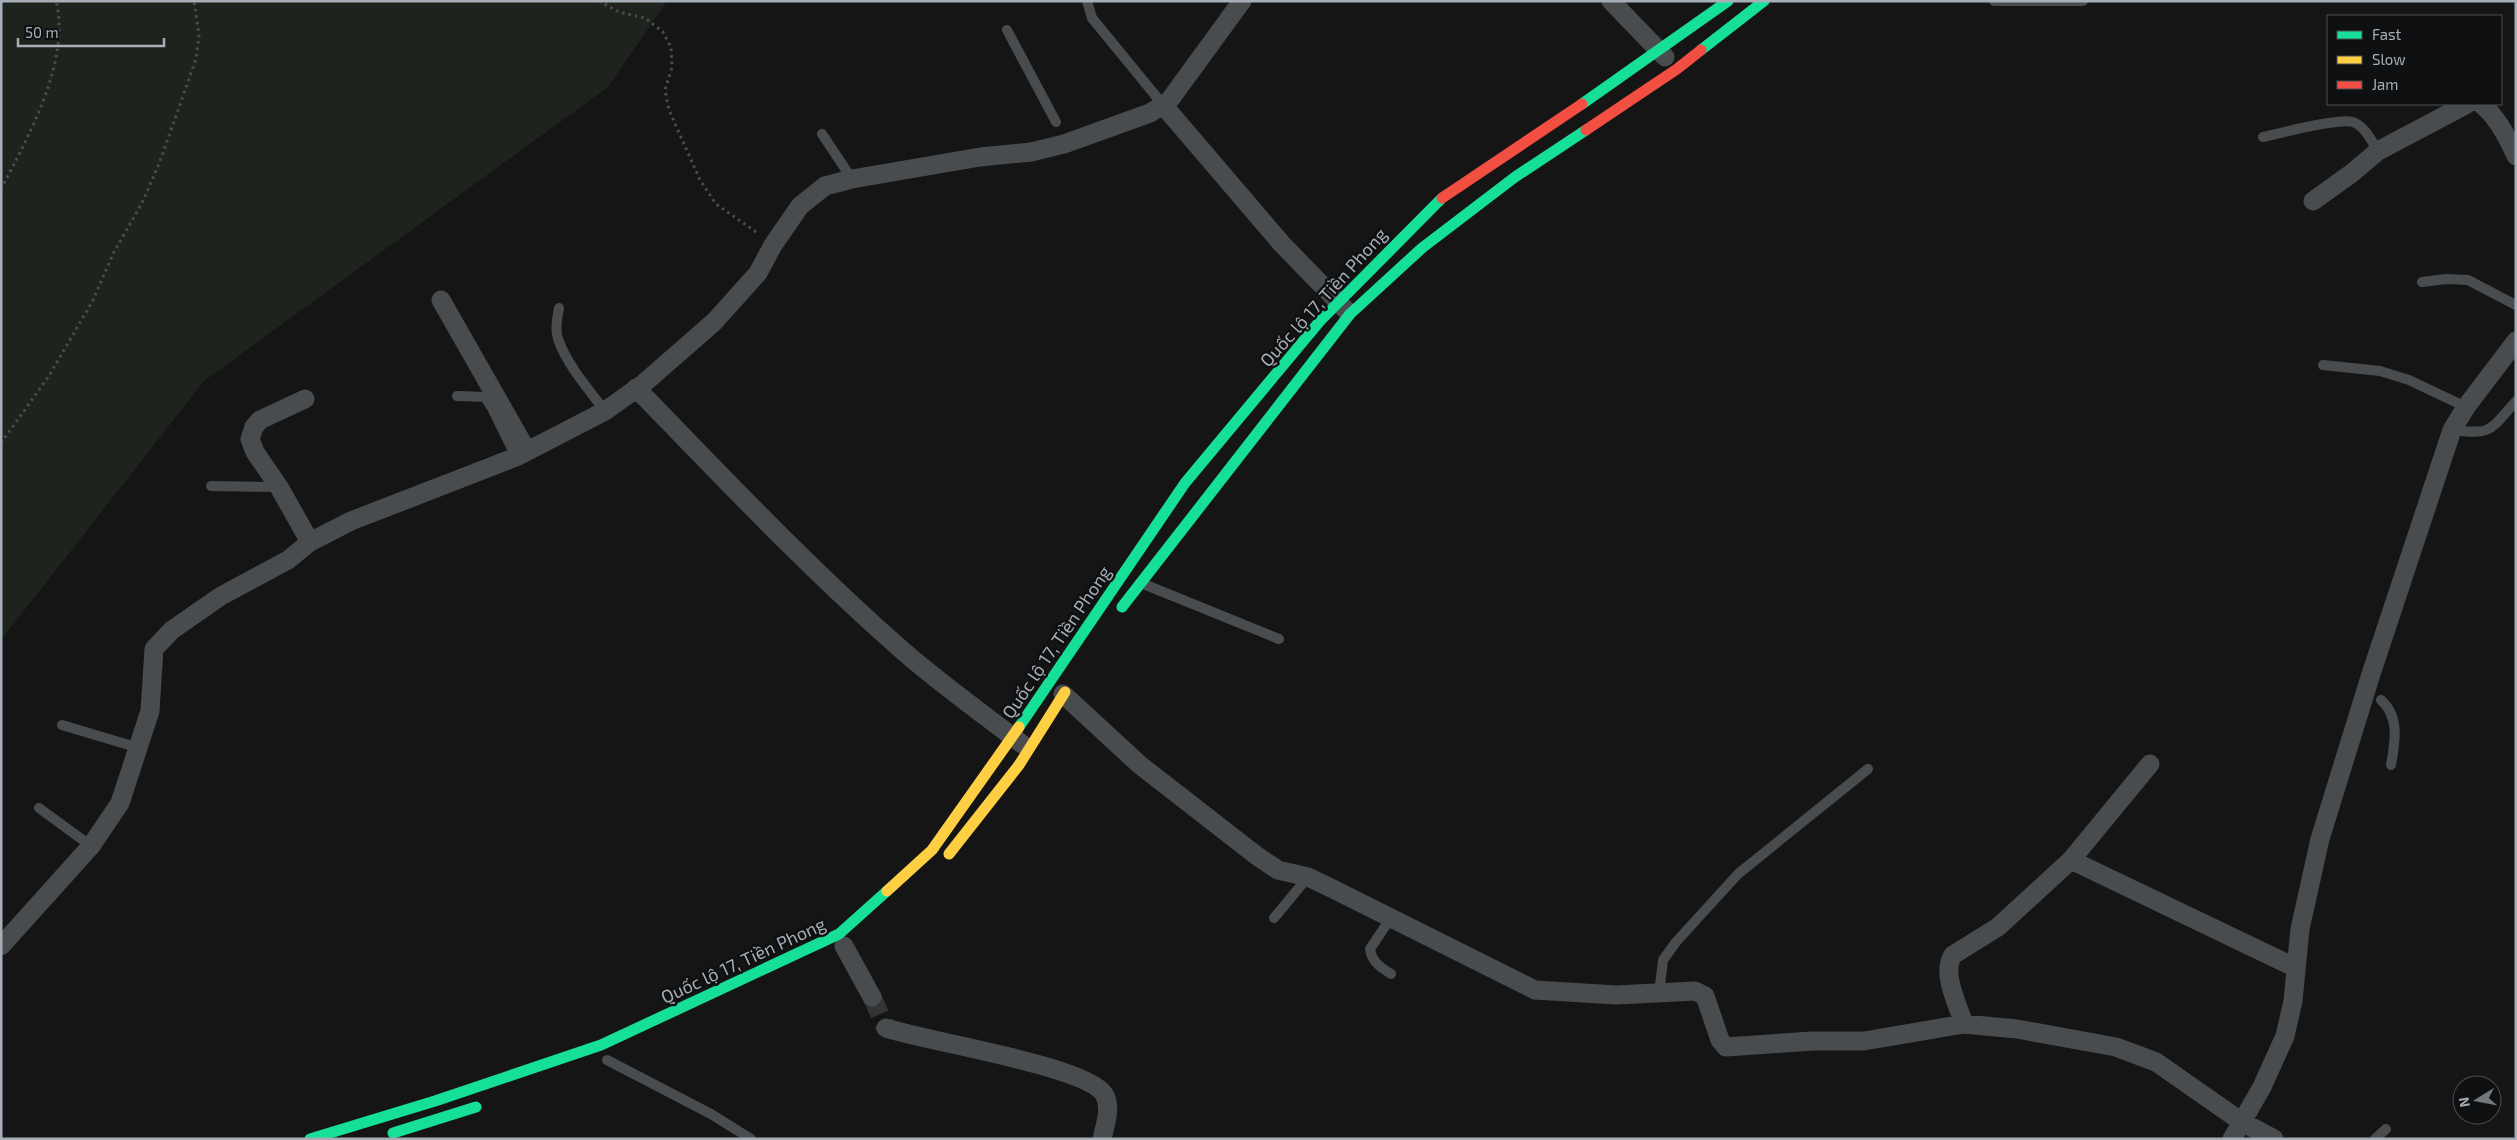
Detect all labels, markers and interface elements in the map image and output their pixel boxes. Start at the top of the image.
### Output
scale bar [18,15,164,47]
legend [2327,15,2502,105]
text: 50 m [25,23,59,41]
text: Fast [2372,25,2402,43]
text: Slow [2372,50,2406,68]
text: Jam [2372,75,2398,93]
street label: Quốc lộ 17, Tiền Phong [1255,223,1391,371]
street label: Quốc lộ 17, Tiền Phong [997,562,1115,722]
street label: Quốc lộ 17, Tiền Phong [657,912,829,1008]
north arrow [2452,1075,2502,1125]
text: N [2454,1096,2473,1109]

